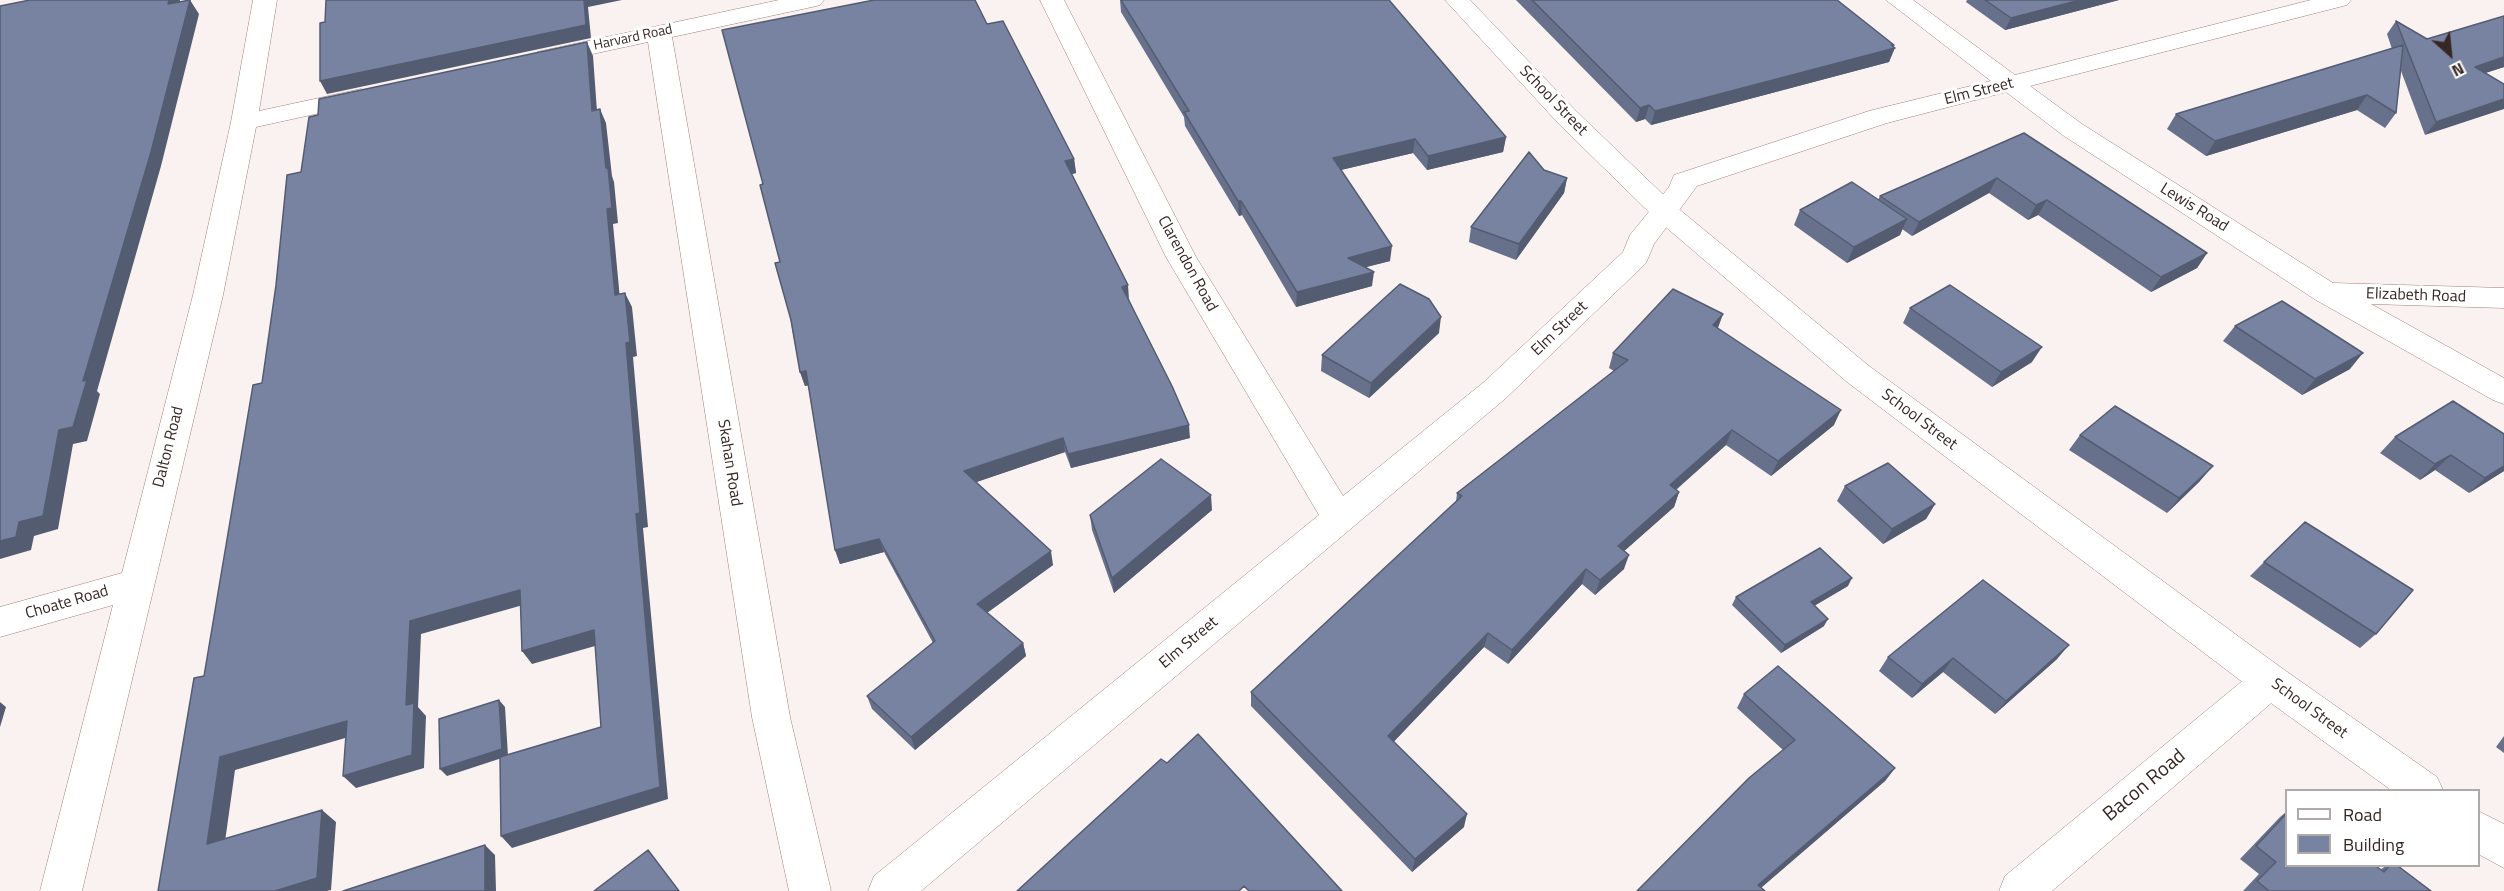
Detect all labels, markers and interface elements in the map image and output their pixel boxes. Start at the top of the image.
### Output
street label: Harvard Road [592,21,674,55]
north arrow [2420,24,2480,84]
text: N [2448,57,2469,83]
street label: School Street [1515,62,1591,140]
street label: Elm Street [1942,74,2016,110]
street label: Lewis Road [2156,179,2232,237]
street label: Clarendon Road [1153,213,1221,315]
street label: Elizabeth Road [2366,285,2466,307]
street label: Elm Street [1528,298,1592,360]
street label: School Street [1877,385,1961,455]
street label: Dalton Road [150,404,188,490]
street label: Skahan Road [713,418,745,508]
street label: Choate Road [23,582,111,624]
street label: Elm Street [1156,613,1222,673]
street label: School Street [2267,675,2351,743]
street label: Bacon Road [2099,745,2191,827]
legend [2285,789,2480,867]
text: Road [2343,801,2382,828]
text: Building [2343,831,2404,858]

